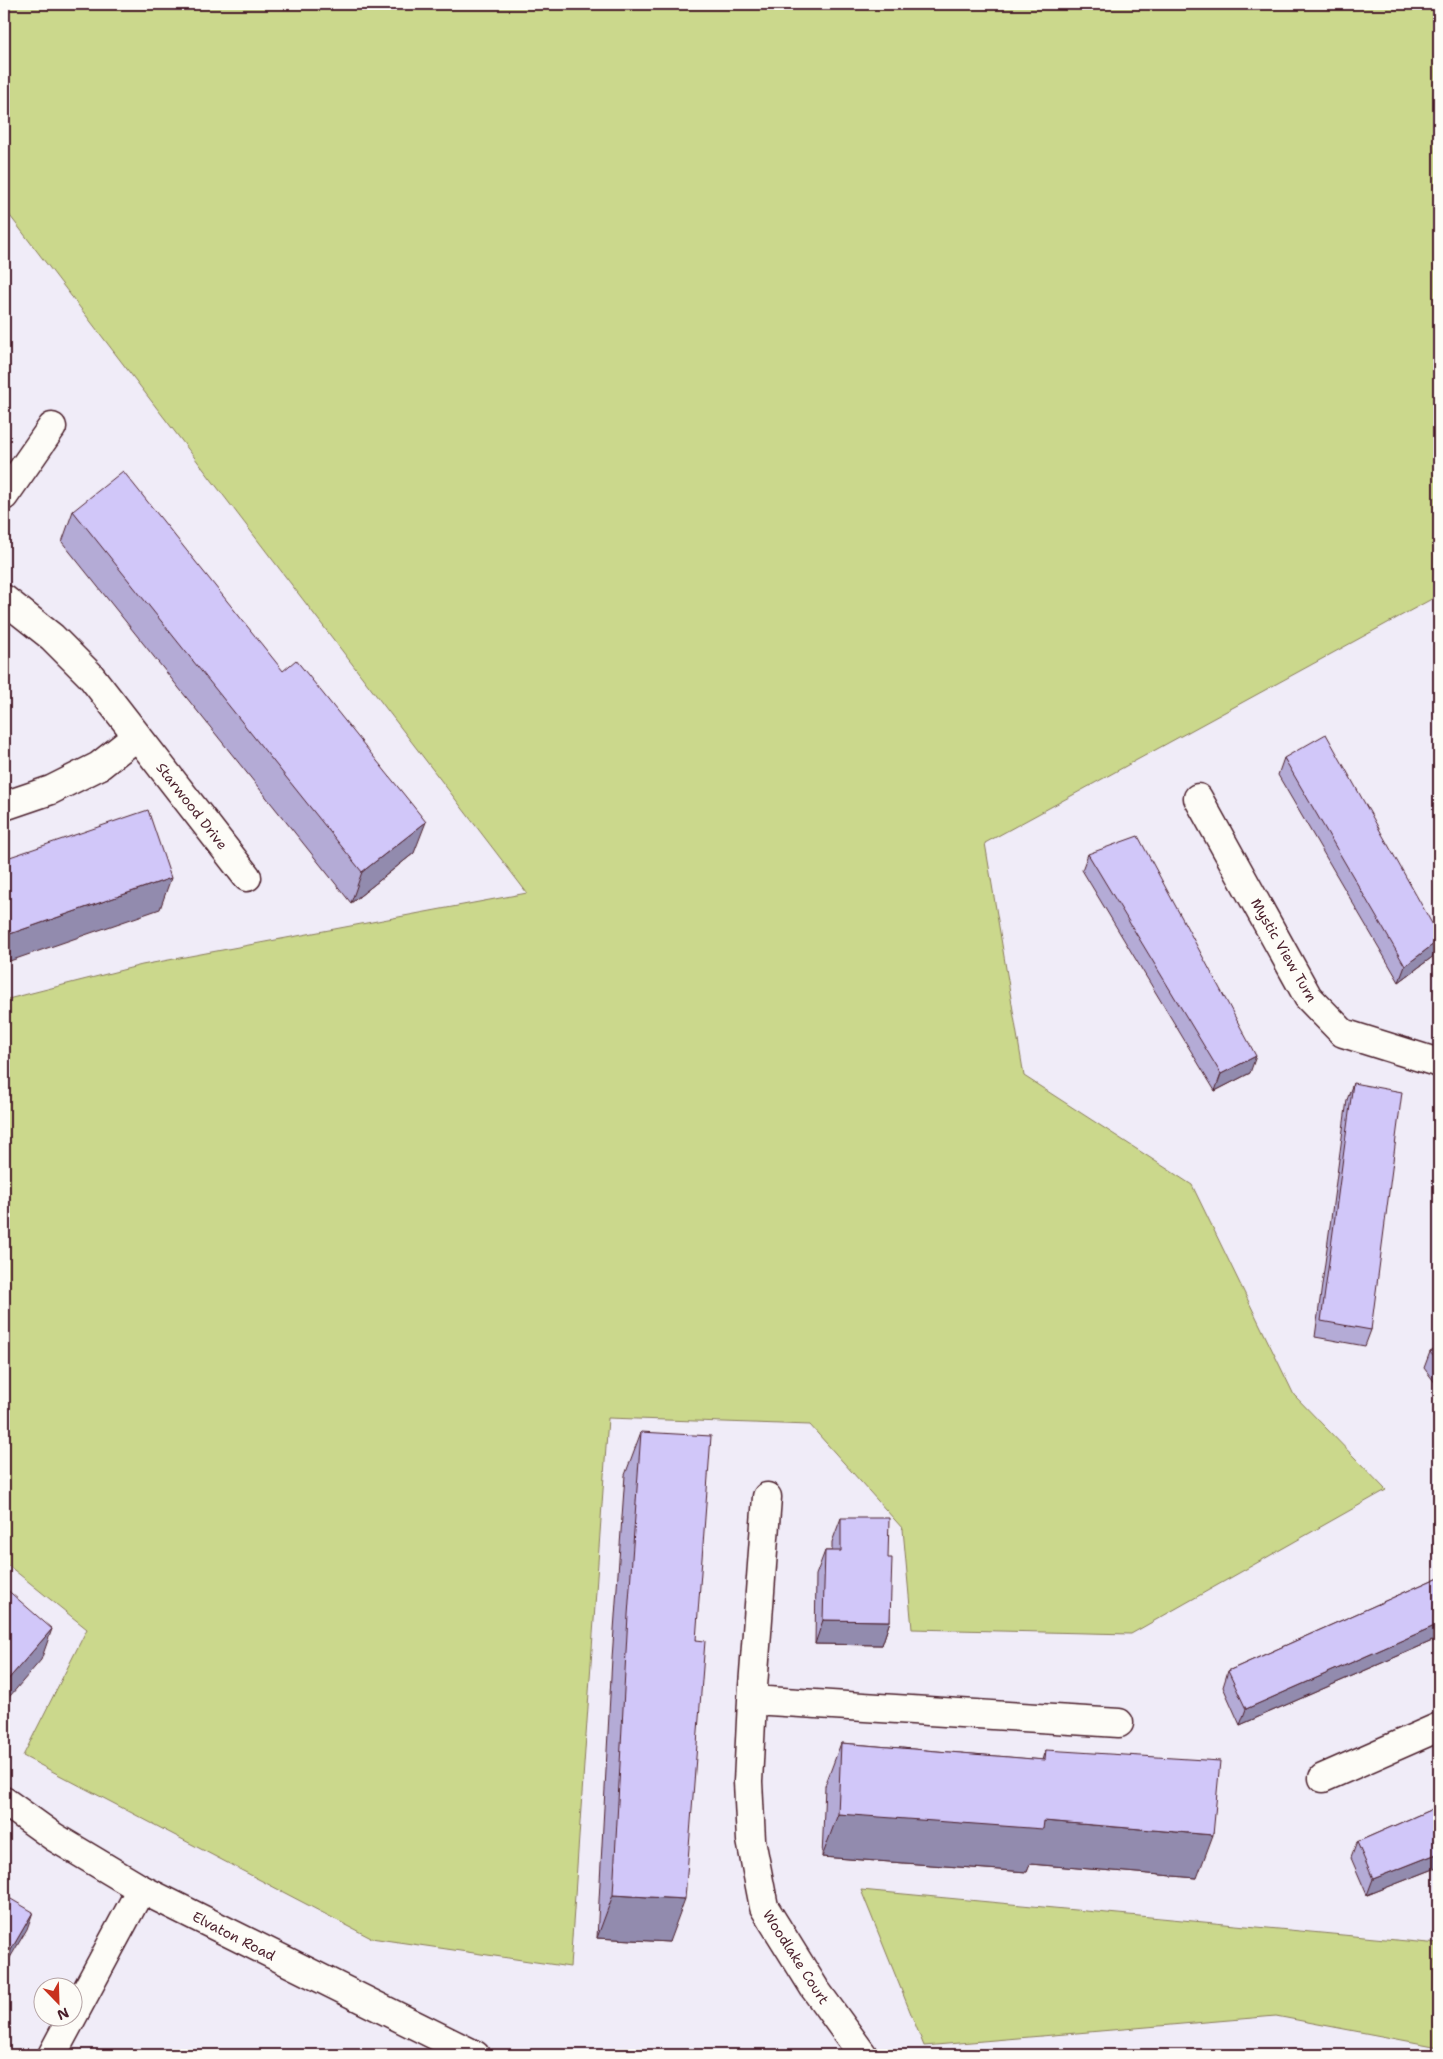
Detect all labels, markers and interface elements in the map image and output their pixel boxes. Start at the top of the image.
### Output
street label: Starwood Drive [152,759,232,853]
street label: Mystic View Turn [1247,895,1321,1005]
street label: Woodlake Court [759,1906,833,2008]
street label: Elvaton Road [189,1907,279,1965]
north arrow [32,1976,82,2026]
text: N [54,2004,72,2024]

